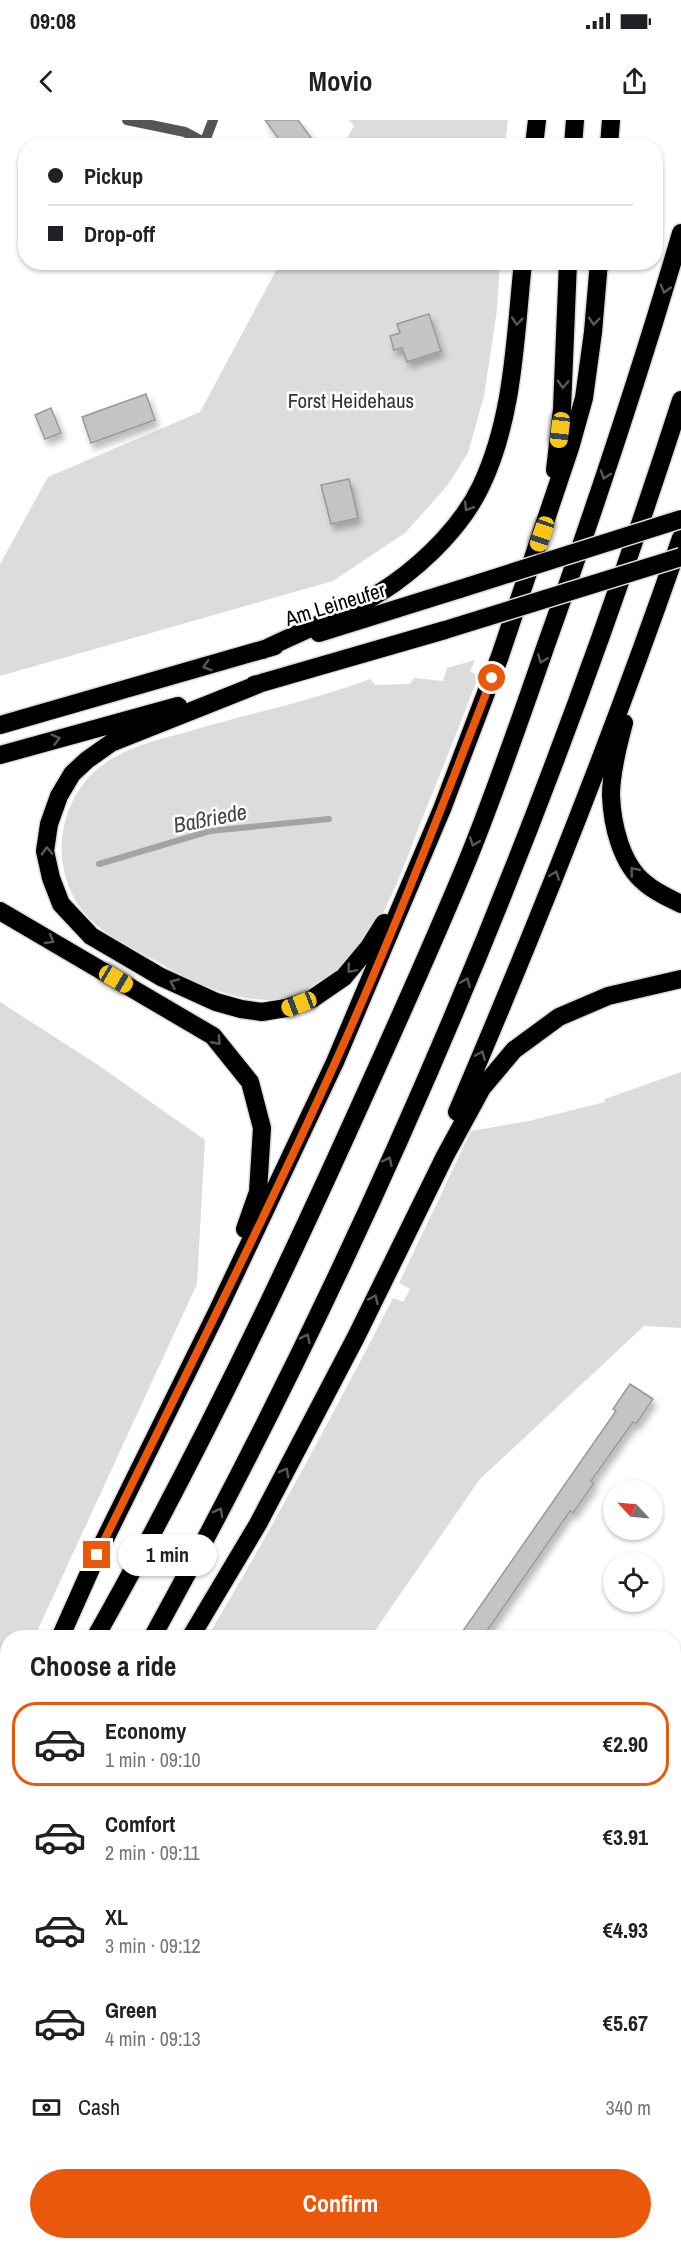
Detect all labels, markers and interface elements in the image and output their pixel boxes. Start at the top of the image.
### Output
text: 09:08 [30,6,76,36]
text: Movio [309,63,372,99]
icon: back [30,65,63,98]
icon: share [618,65,651,98]
text: Pickup [84,161,143,191]
text: Drop-off [84,219,155,249]
one-way arrow [660,283,672,294]
one-way arrow [511,316,524,325]
one-way arrow [587,316,600,325]
one-way arrow [557,379,570,388]
park label: Forst Heidehaus [288,386,414,415]
car [549,411,571,449]
one-way arrow [600,469,613,480]
one-way arrow [463,501,475,511]
car [528,514,556,554]
street label: Am Leineufer [280,575,389,633]
one-way arrow [536,653,549,664]
one-way arrow [202,659,213,671]
route start [478,664,505,691]
one-way arrow [51,734,61,746]
water label: Baßriede [171,796,249,840]
one-way arrow [469,836,481,847]
one-way arrow [40,846,53,855]
one-way arrow [630,866,641,877]
one-way arrow [548,870,560,881]
one-way arrow [44,933,55,945]
car [96,962,136,996]
one-way arrow [347,962,358,973]
one-way arrow [169,978,180,990]
one-way arrow [459,978,471,989]
car [279,989,319,1019]
one-way arrow [210,1035,221,1045]
one-way arrow [474,1050,486,1061]
one-way arrow [381,1157,393,1168]
one-way arrow [367,1294,379,1305]
one-way arrow [299,1334,310,1344]
one-way arrow [278,1468,289,1478]
north arrow [603,1480,663,1540]
map controls [603,1480,663,1612]
one-way arrow [212,1508,223,1519]
callout: 1 min [118,1534,217,1576]
route end [83,1541,110,1568]
text: 1 min [146,1541,189,1568]
button: locate [603,1552,663,1612]
text: Choose a ride [30,1648,176,1684]
text: Economy [105,1716,186,1746]
icon: car [33,1717,87,1771]
text: €2.90 [603,1729,648,1759]
text: 1 min · 09:10 [105,1746,201,1773]
text: Comfort [105,1809,175,1839]
icon: car [33,1810,87,1864]
text: €3.91 [603,1822,648,1852]
text: 2 min · 09:11 [105,1839,200,1866]
text: XL [105,1902,128,1932]
icon: car [33,1903,87,1957]
text: €4.93 [603,1915,648,1945]
text: 3 min · 09:12 [105,1932,201,1959]
text: Green [105,1995,157,2025]
icon: car [33,1996,87,2050]
text: €5.67 [603,2008,648,2038]
text: 4 min · 09:13 [105,2025,201,2052]
icon: cash [30,2091,63,2124]
text: Cash [78,2092,120,2122]
text: 340 m [605,2094,651,2121]
button: Confirm [30,2169,651,2238]

